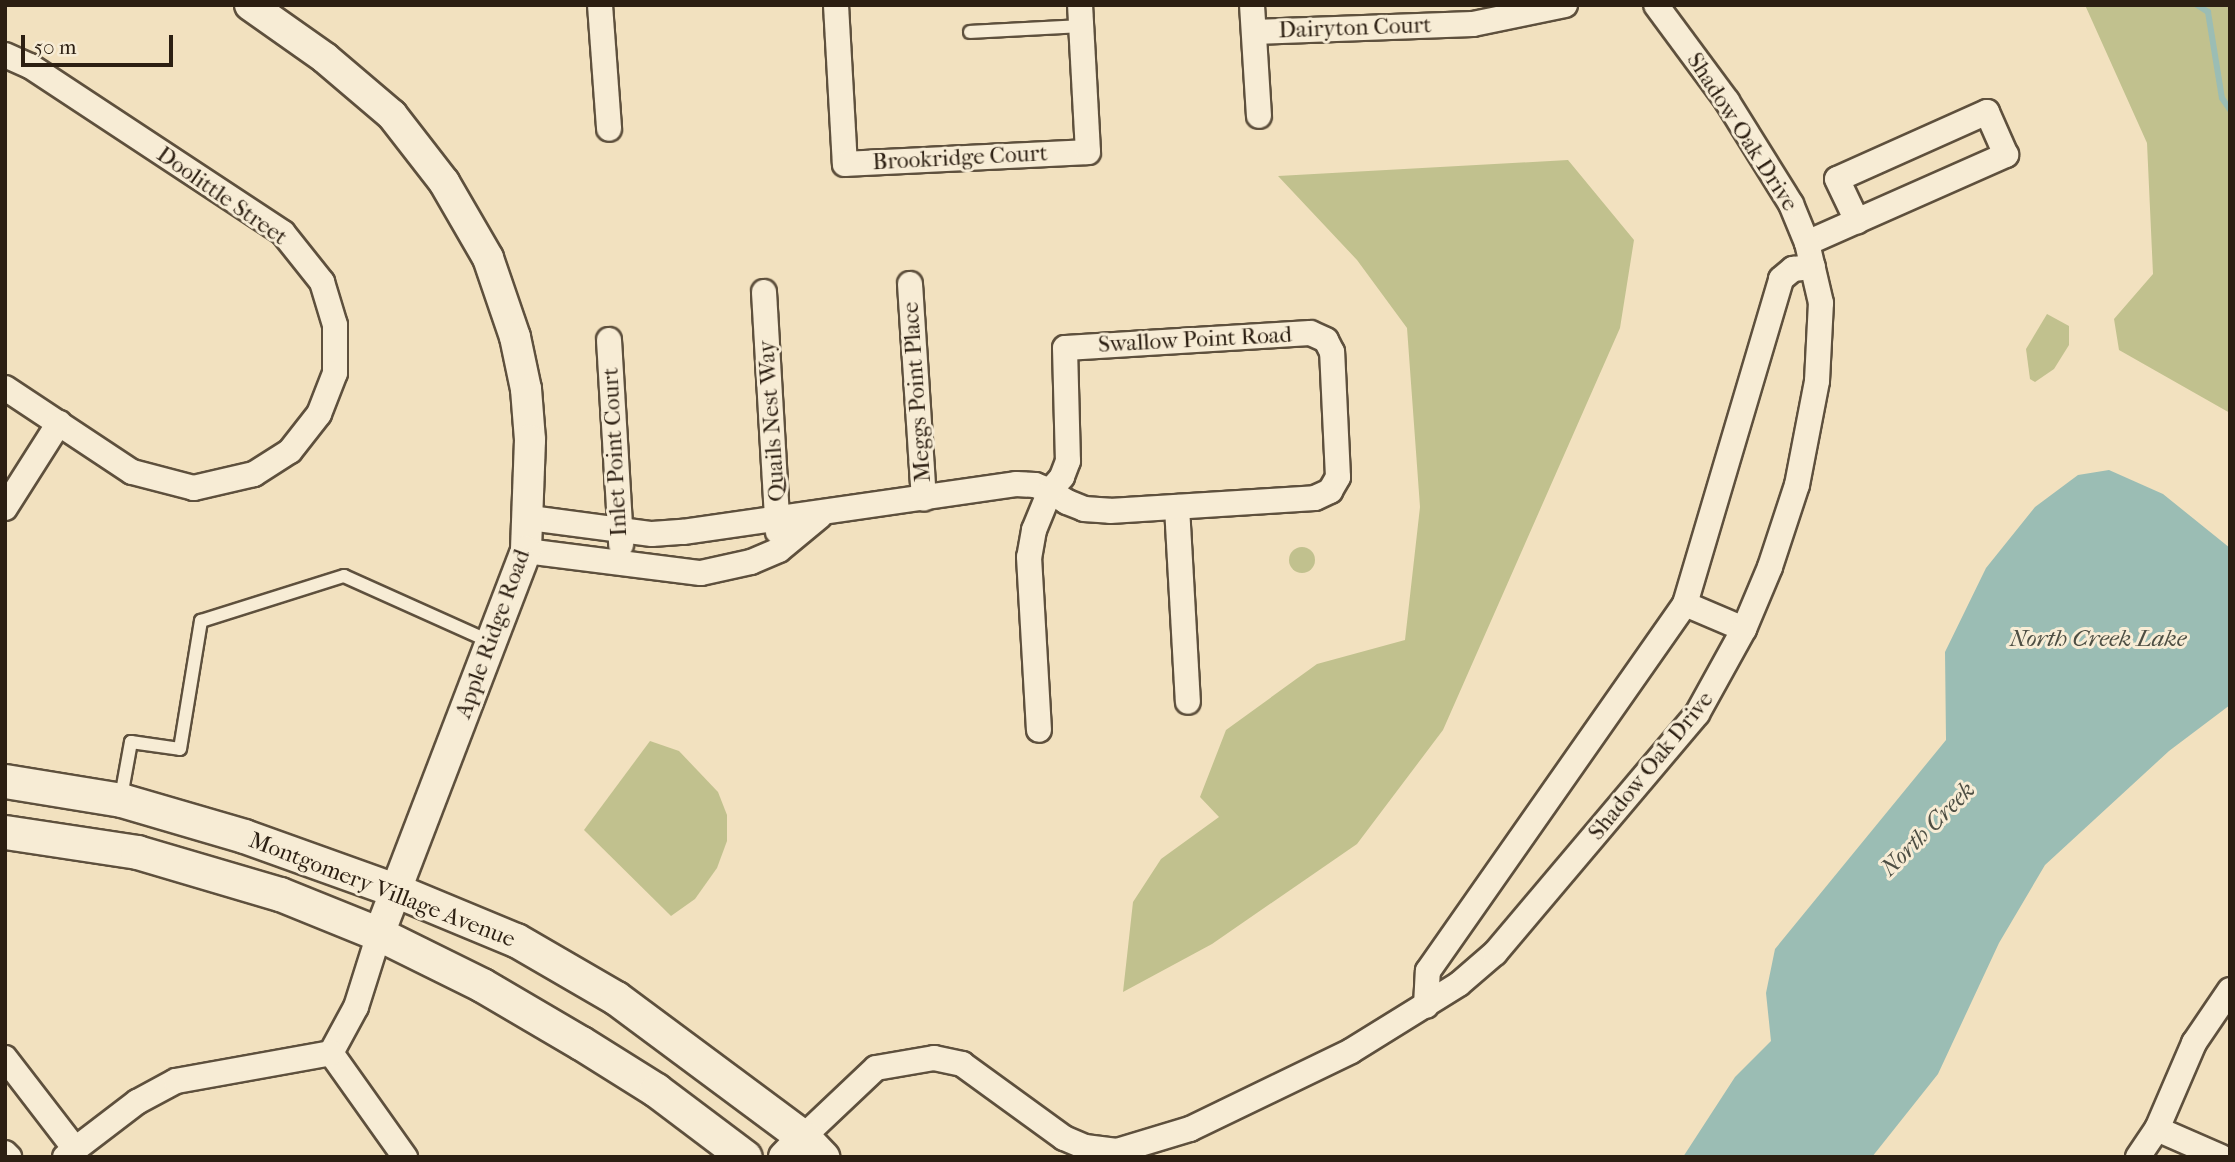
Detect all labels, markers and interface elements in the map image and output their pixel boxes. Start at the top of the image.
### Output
street label: Dairyton Court [1278,12,1432,44]
scale bar [24,21,177,65]
text: 50 m [34,35,77,59]
street label: Shadow Oak Drive [1681,48,1803,216]
street label: Brookridge Court [872,140,1048,176]
street label: Doolittle Street [151,141,293,251]
street label: Meggs Point Place [897,301,937,483]
street label: Swallow Point Road [1097,321,1293,359]
street label: Quails Nest Way [753,339,791,503]
street label: Inlet Point Court [597,367,633,537]
street label: Apple Ridge Road [450,546,536,722]
water label: North Creek Lake [2009,625,2187,653]
street label: Shadow Oak Drive [1583,686,1719,846]
water label: North Creek [1875,776,1981,882]
street label: Montgomery Village Avenue [245,826,519,954]

